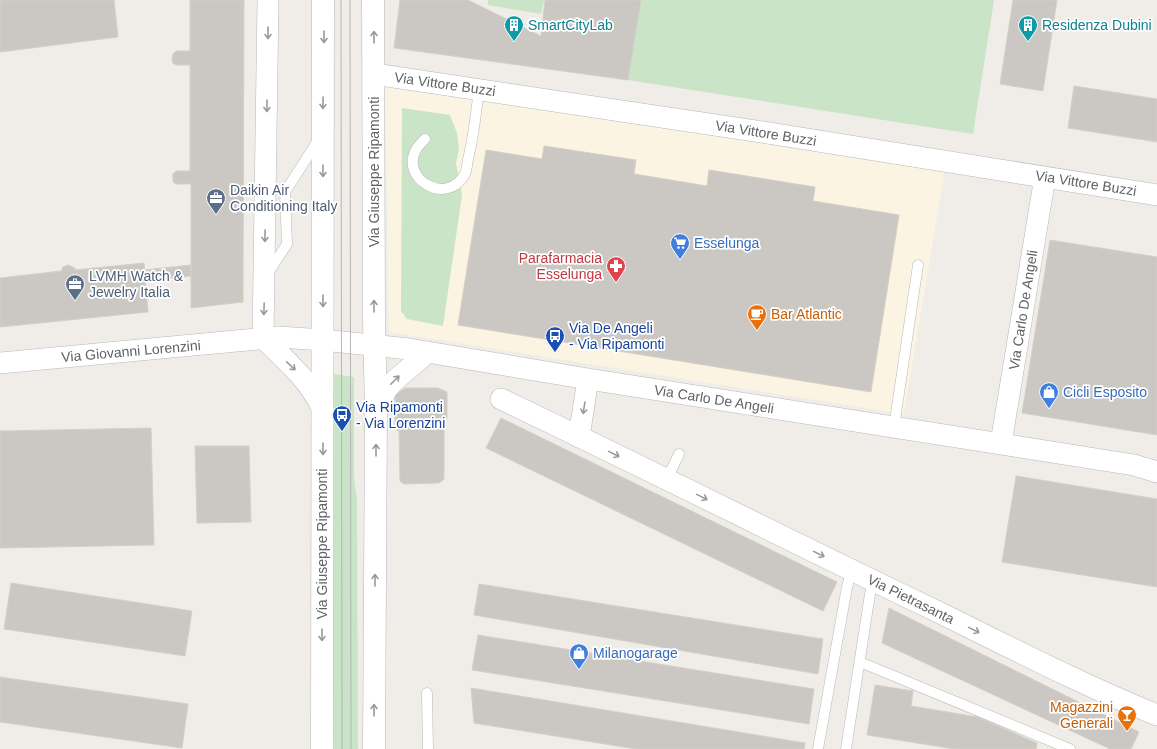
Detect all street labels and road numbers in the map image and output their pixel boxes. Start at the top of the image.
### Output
street label: Via Vittore Buzzi [393,69,497,99]
street label: Via Giuseppe Ripamonti [366,97,382,247]
street label: Via Vittore Buzzi [714,117,818,149]
street label: Via Vittore Buzzi [1034,167,1138,199]
street label: Via Carlo De Angeli [1006,249,1040,371]
street label: Via Giovanni Lorenzini [61,337,201,365]
street label: Via Carlo De Angeli [653,382,775,416]
street label: Via Giuseppe Ripamonti [314,469,330,619]
street label: Via Pietrasanta [865,571,957,627]

